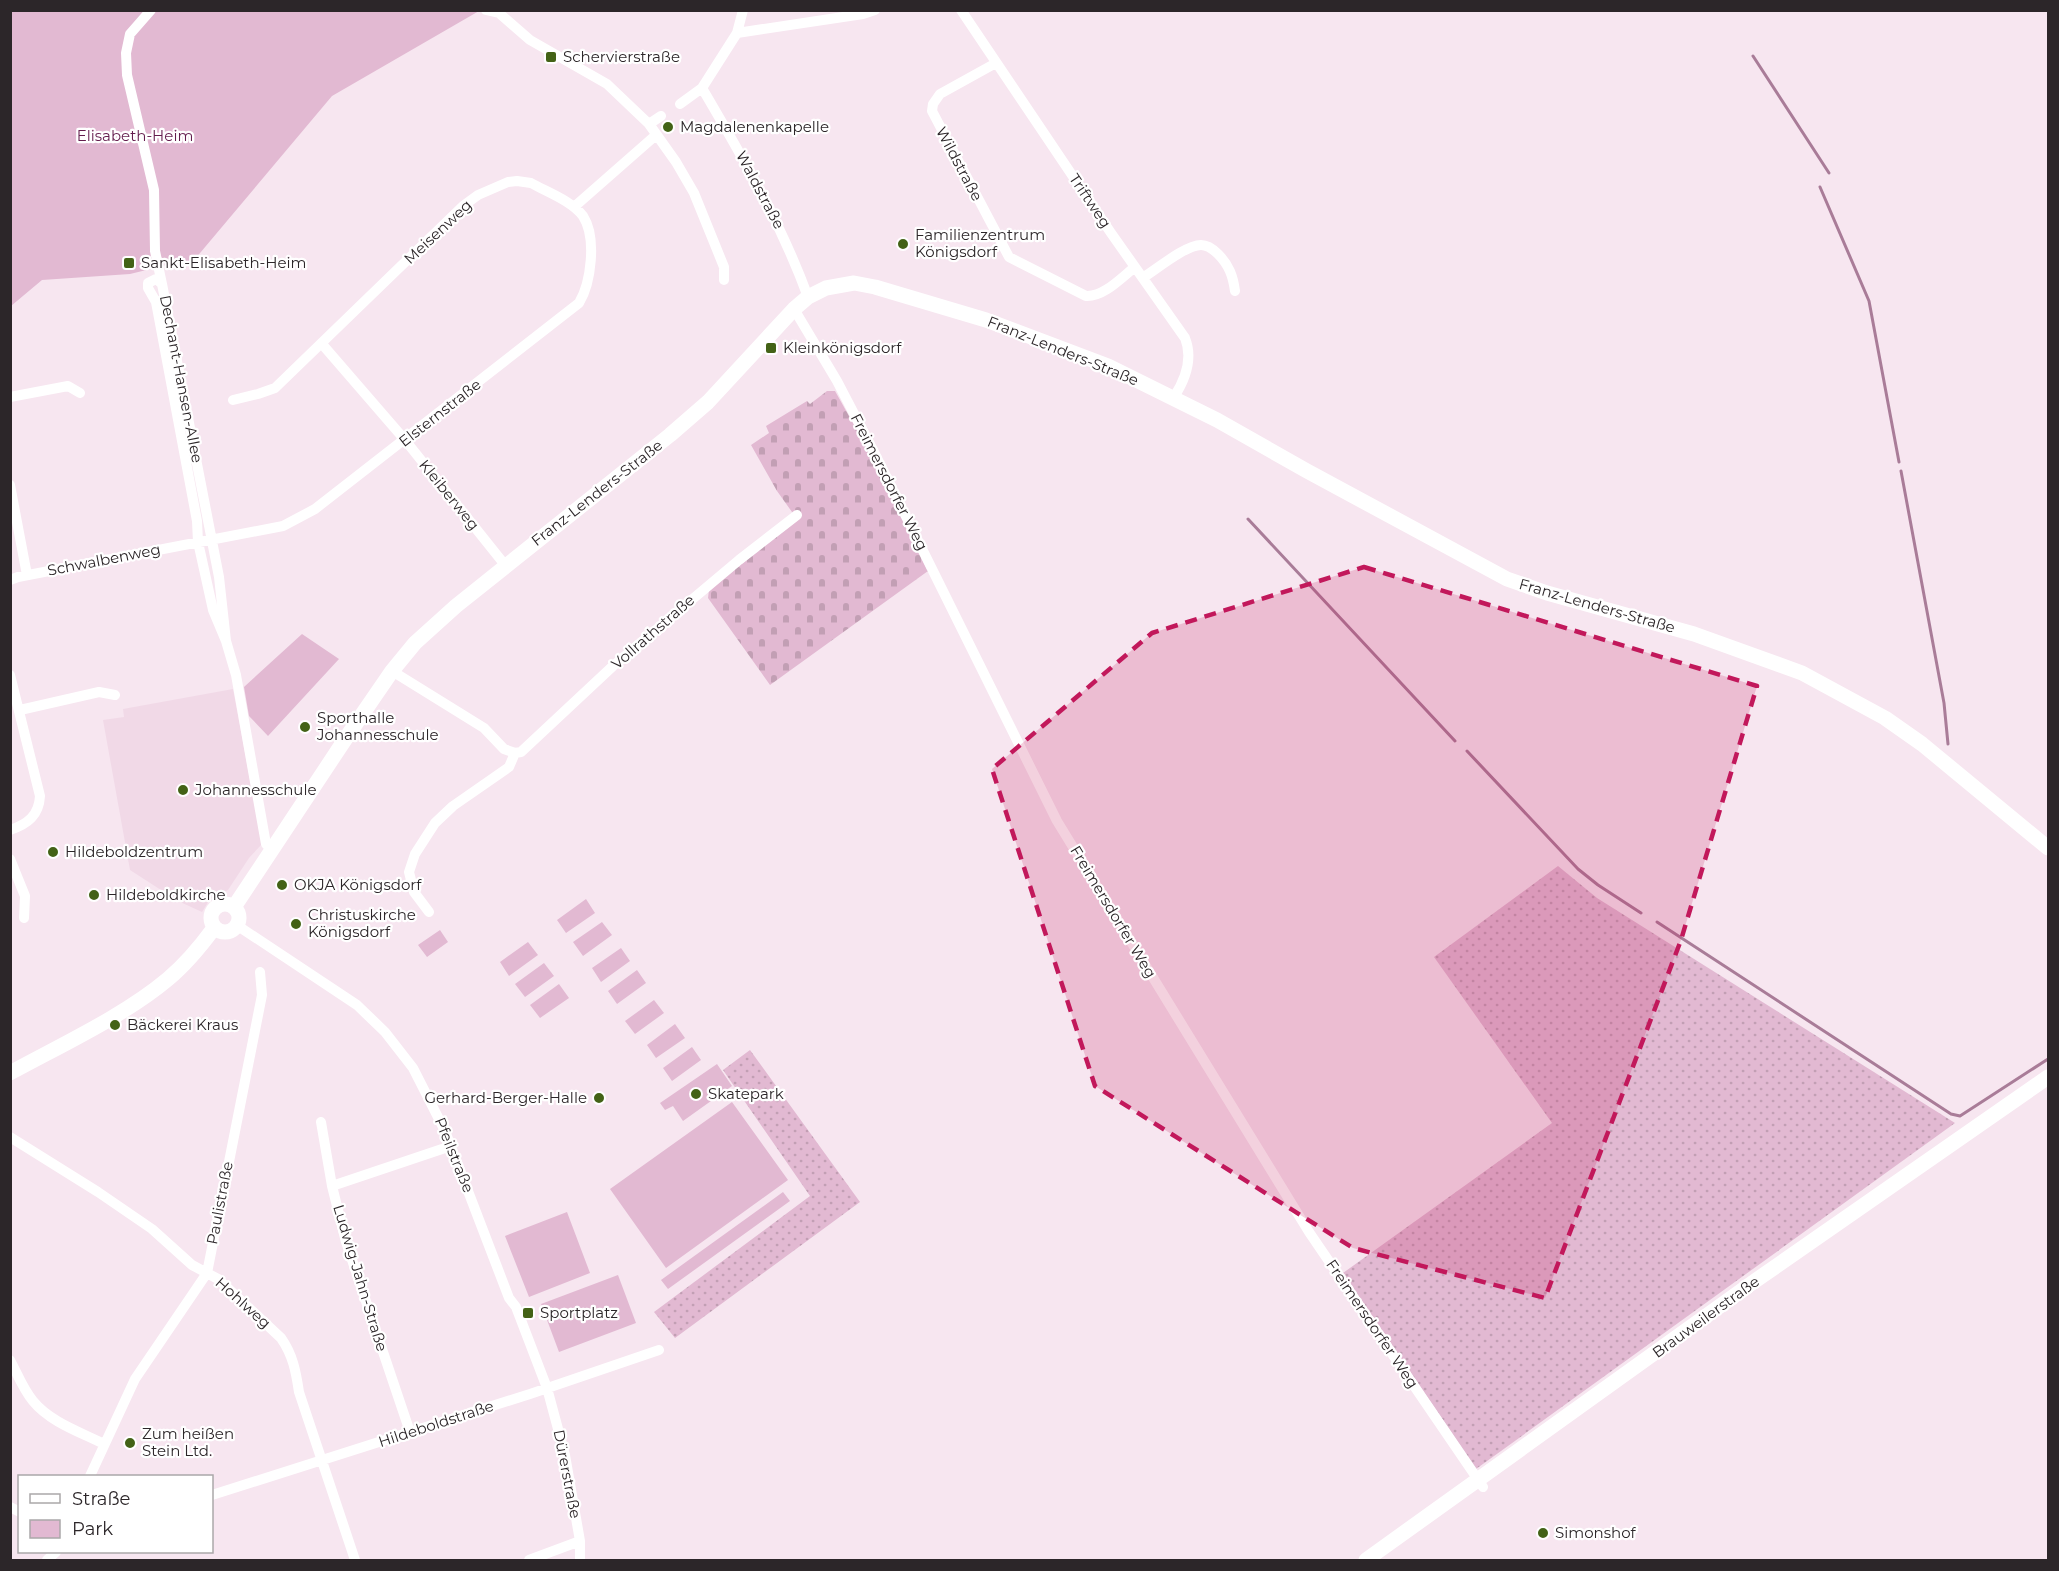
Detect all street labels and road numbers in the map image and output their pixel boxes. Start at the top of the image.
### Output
street label: Wildstraße [932,123,987,204]
street label: Waldstraße [732,147,789,232]
street label: Triftweg [1065,170,1116,232]
street label: Meisenweg [400,195,476,268]
street label: Dechant-Hansen-Allee [156,293,207,465]
street label: Franz-Lenders-Straße [985,311,1142,390]
street label: Elsternstraße [395,375,485,451]
street label: Freimersdorfer Weg [847,410,932,553]
street label: Franz-Lenders-Straße [527,435,666,550]
street label: Kleiberweg [415,455,484,534]
street label: Schwalbenweg [46,539,162,580]
street label: Franz-Lenders-Straße [1517,574,1677,637]
street label: Vollrathstraße [607,590,698,673]
street label: Freimersdorfer Weg [1066,842,1161,981]
street label: Pfeilstraße [431,1114,478,1195]
street label: Paulistraße [202,1160,237,1246]
street label: Ludwig-Jahn-Straße [329,1202,392,1354]
street label: Freimersdorfer Weg [1322,1256,1423,1392]
street label: Brauweilerstraße [1649,1271,1763,1362]
street label: Hohlweg [212,1273,275,1332]
street label: Hildeboldstraße [376,1396,496,1451]
street label: Dürerstraße [550,1428,585,1520]

